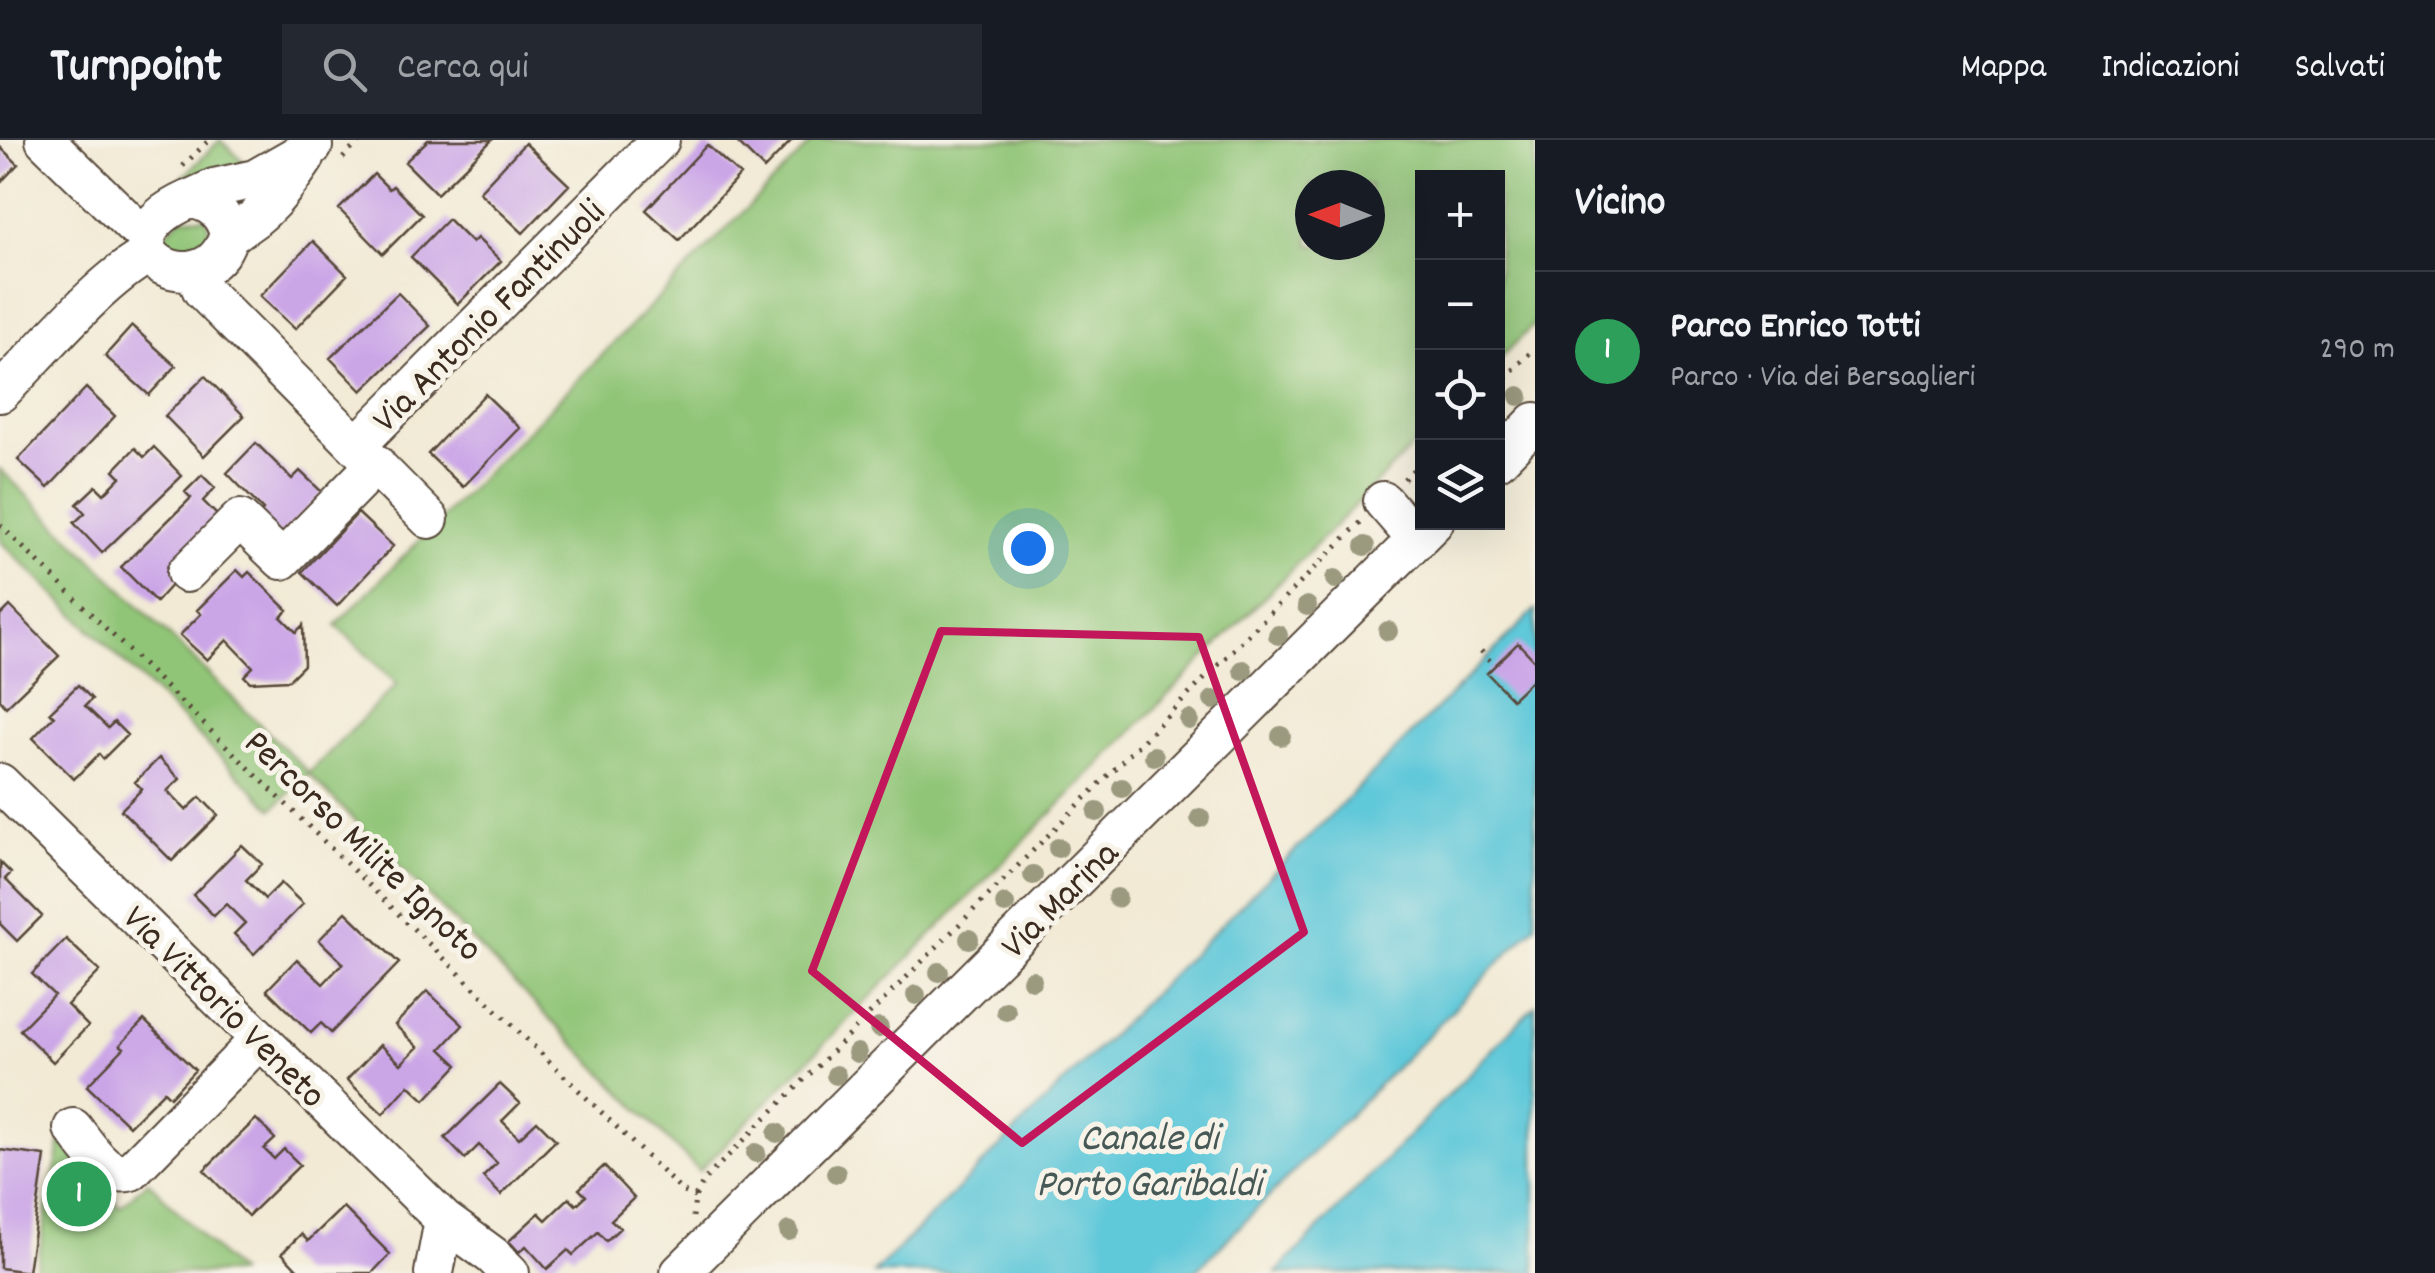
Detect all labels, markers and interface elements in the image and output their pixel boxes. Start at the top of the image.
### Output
search box [282,24,982,114]
text: Turnpoint [50,35,222,104]
icon: search [317,42,372,97]
text: Cerca qui [397,42,529,97]
text: Mappa [1961,44,2046,94]
text: Indicazioni [2101,44,2239,94]
text: Salvati [2294,44,2385,94]
north arrow [1295,170,1385,260]
map controls [1415,170,1505,530]
button: + [1415,170,1505,260]
text: Vicino [1575,175,1666,235]
street label: Via Antonio Fantinuoli [361,188,620,447]
button: − [1415,260,1505,350]
text: Parco Enrico Totti [1670,301,1921,356]
text: 1 [1604,328,1611,374]
text: 290 m [2320,328,2395,374]
button: locate [1415,350,1505,440]
text: Parco · Via dei Bersaglieri [1670,356,1975,402]
button: layers [1415,440,1505,530]
your location [1003,523,1054,574]
street label: Percorso Milite Ignoto [229,719,493,977]
street label: Via Marina [990,829,1135,974]
street label: Via Vittorio Veneto [108,894,337,1123]
water label: Canale di Porto Garibaldi [1036,1113,1267,1216]
pin: 1 [46,1156,112,1232]

